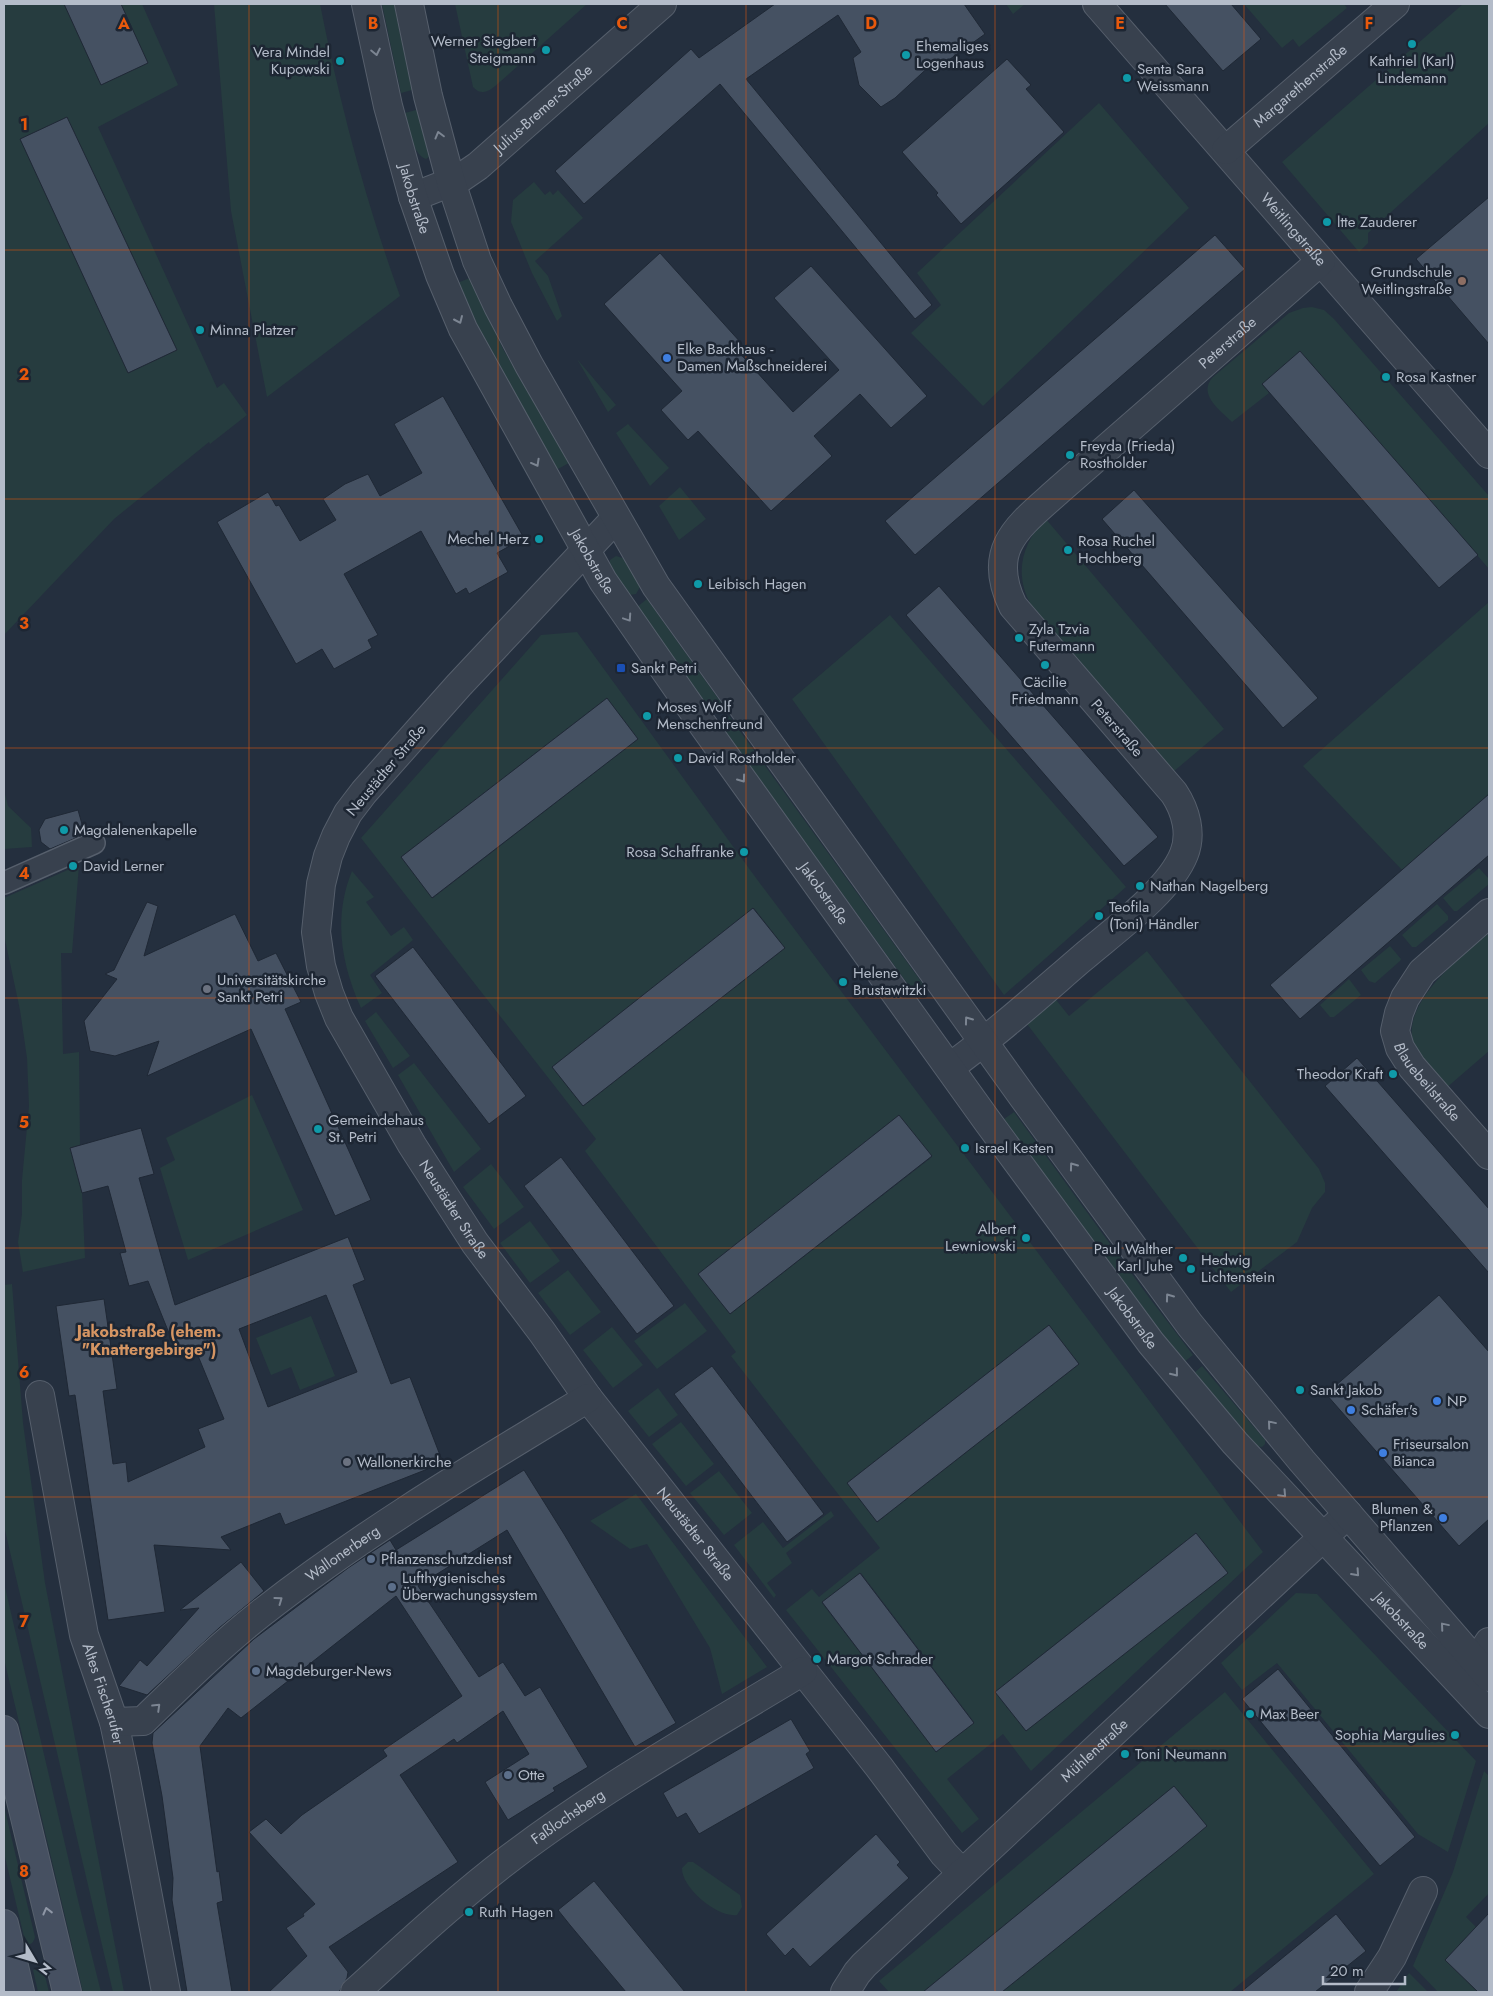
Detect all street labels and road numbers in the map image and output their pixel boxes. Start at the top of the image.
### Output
street label: Margarethenstraße [1248,39,1352,133]
street label: Julius-Bremer-Straße [487,59,597,160]
street label: Jakobstraße [393,160,436,237]
street label: Weitlingstraße [1255,188,1332,271]
street label: Peterstraße [1194,311,1261,374]
street label: Jakobstraße [564,523,620,599]
street label: Peterstraße [1086,694,1148,762]
street label: Neustädter Straße [341,719,431,821]
street label: Jakobstraße [793,856,854,929]
street label: Blauebeilstraße [1388,1040,1466,1126]
street label: Neustädter Straße [413,1156,494,1264]
street label: Jakobstraße [1101,1281,1163,1354]
street label: Neustädter Straße [651,1483,740,1586]
street label: Wallonerberg [301,1520,384,1587]
street label: Jakobstraße [1367,1585,1434,1655]
street label: Altes Fischerufer [77,1640,130,1747]
street label: Mühlenstraße [1056,1713,1133,1787]
street label: Faßlochsberg [526,1784,609,1850]

